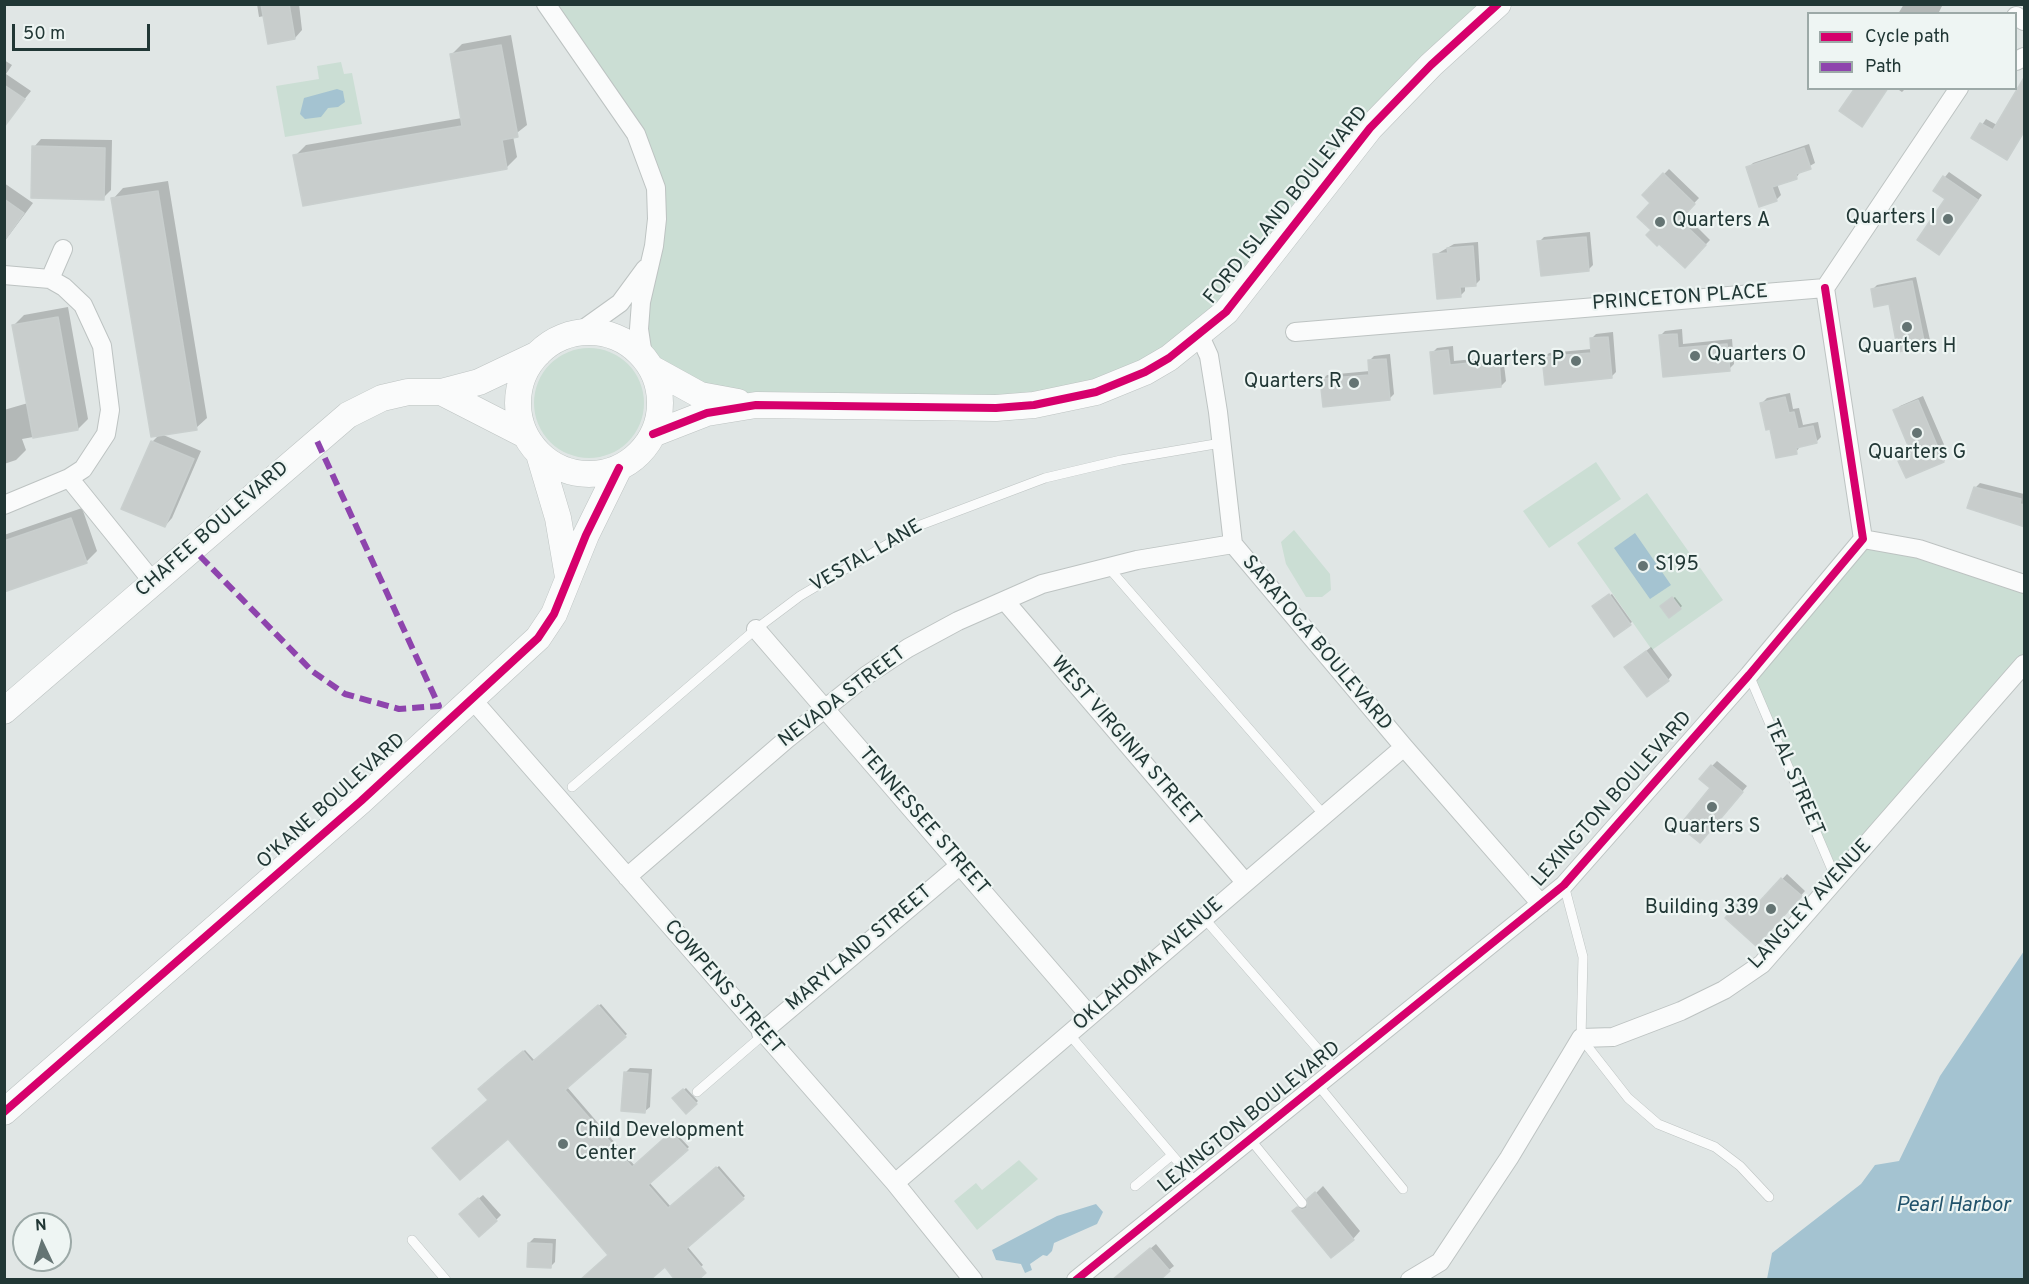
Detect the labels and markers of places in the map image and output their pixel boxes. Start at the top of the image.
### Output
place label: Quarters I [1846,207,1936,231]
place label: Quarters A [1672,210,1770,234]
marker: Quarters I [1941,212,1955,226]
marker: Quarters A [1653,215,1667,229]
marker: Quarters H [1900,320,1914,334]
place label: Quarters H [1858,336,1956,360]
place label: Quarters O [1707,344,1806,368]
place label: Quarters P [1467,349,1564,373]
marker: Quarters O [1688,349,1702,363]
marker: Quarters P [1569,354,1583,368]
place label: Quarters R [1244,371,1342,395]
marker: Quarters R [1347,376,1361,390]
marker: Quarters G [1910,426,1924,440]
place label: Quarters G [1868,442,1966,466]
place label: S195 [1655,554,1699,578]
marker: S195 [1636,559,1650,573]
marker: Quarters S [1705,800,1719,814]
place label: Quarters S [1664,816,1760,840]
place label: Building 339 [1645,897,1759,921]
marker: Building 339 [1764,902,1778,916]
place label: Child Development Center [575,1120,744,1167]
marker: Child Development Center [556,1137,570,1151]

